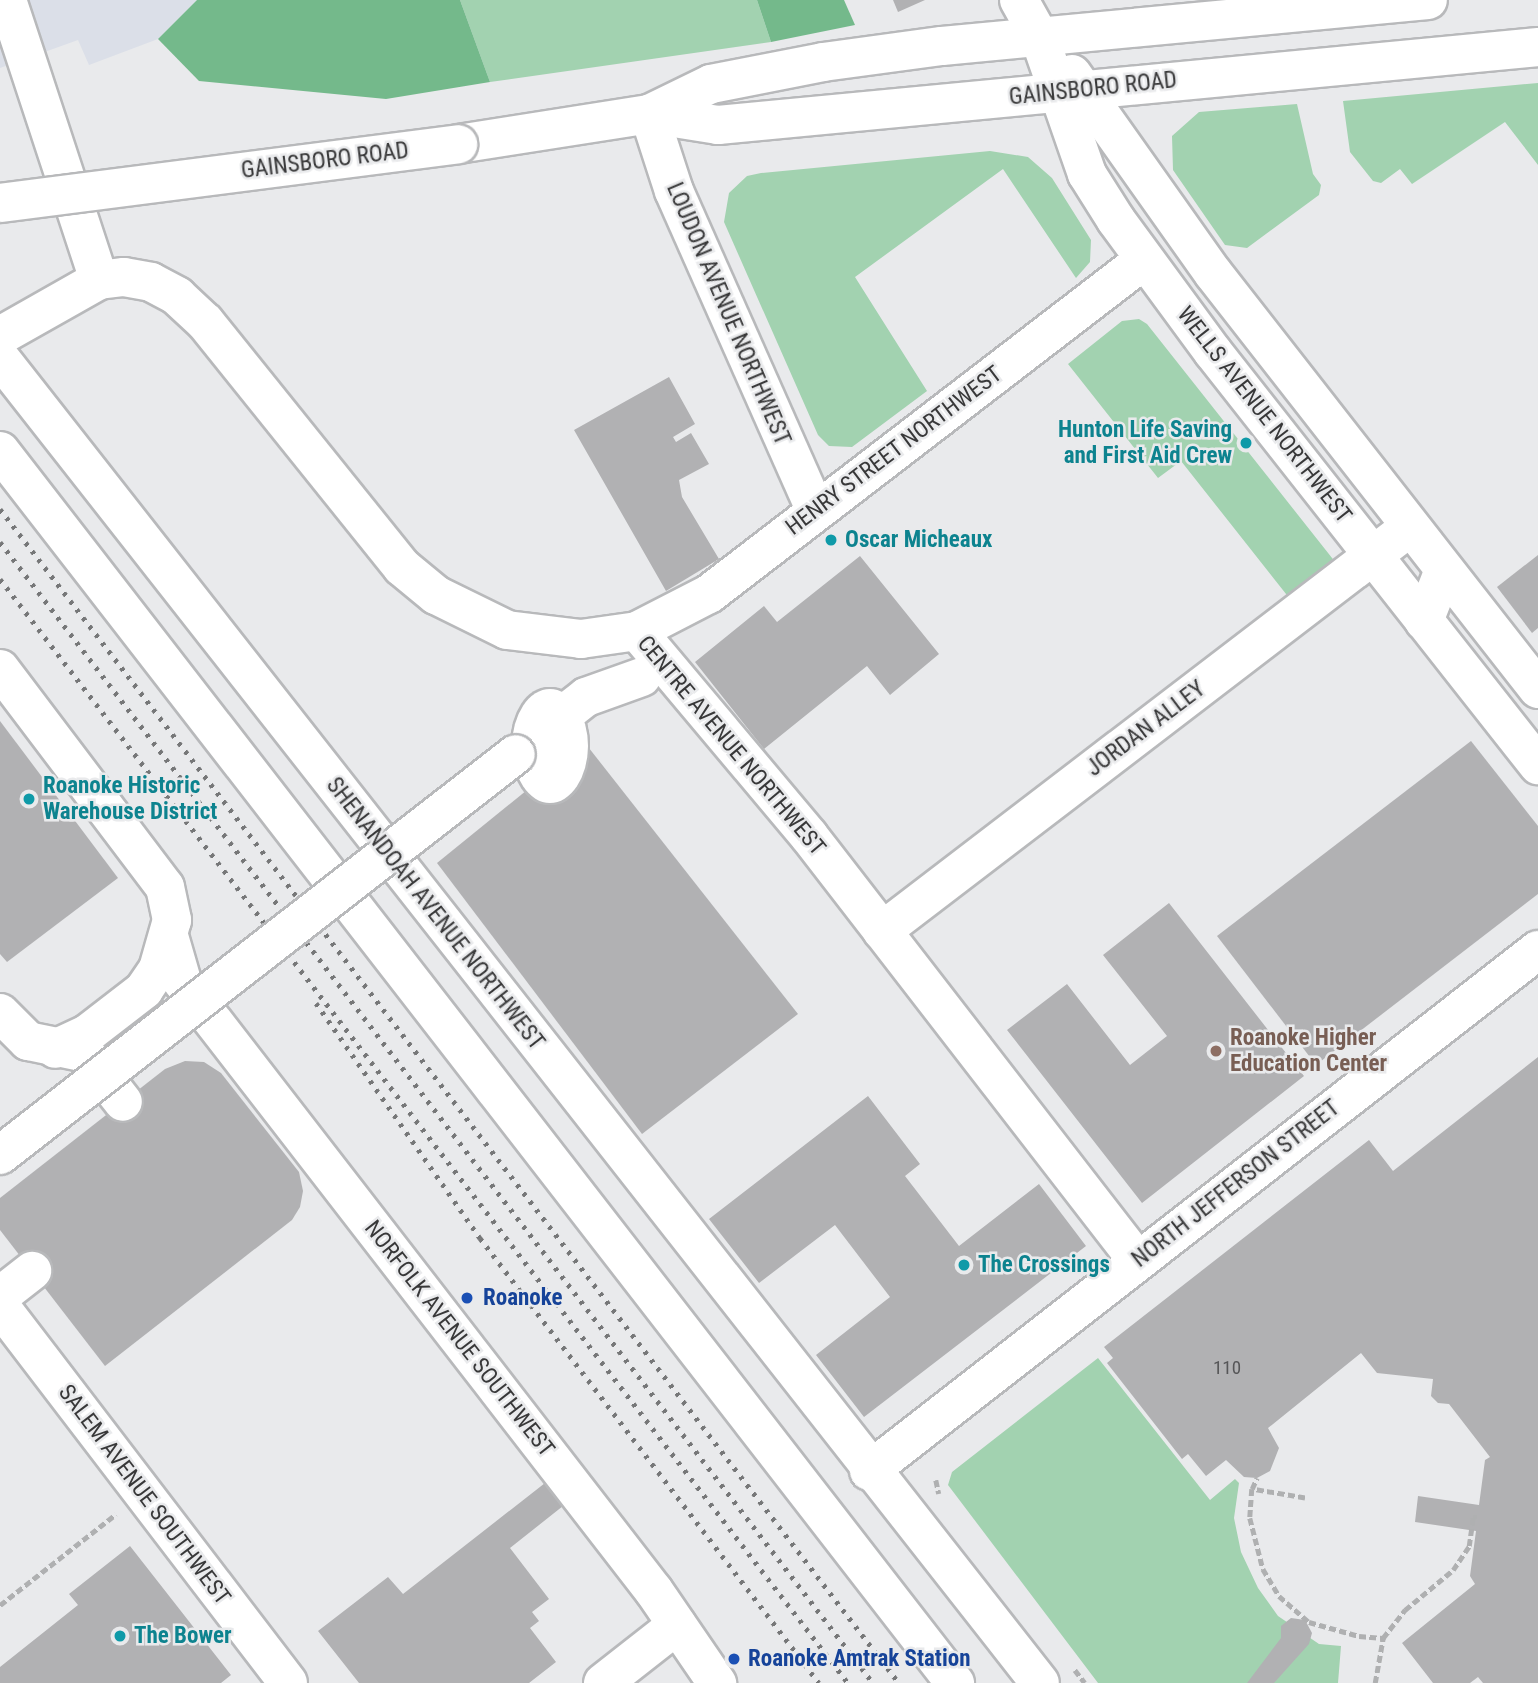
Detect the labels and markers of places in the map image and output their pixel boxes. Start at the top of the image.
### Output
place label: Hunton Life Saving and First Aid Crew [1058,416,1232,470]
marker: Hunton Life Saving and First Aid Crew [1238,435,1254,451]
place label: Oscar Micheaux [845,526,992,554]
marker: Oscar Micheaux [823,532,839,548]
place label: Roanoke Historic Warehouse District [43,772,217,826]
marker: Roanoke Historic Warehouse District [21,791,37,807]
place label: Roanoke Higher Education Center [1230,1024,1387,1078]
marker: Roanoke Higher Education Center [1208,1043,1224,1059]
place label: The Crossings [978,1251,1110,1279]
marker: The Crossings [956,1257,972,1273]
place label: Roanoke [483,1284,563,1312]
marker: Roanoke [457,1288,477,1308]
place label: The Bower [134,1622,232,1650]
marker: The Bower [112,1628,128,1644]
place label: Roanoke Amtrak Station [748,1645,970,1673]
marker: Roanoke Amtrak Station [726,1651,742,1667]

